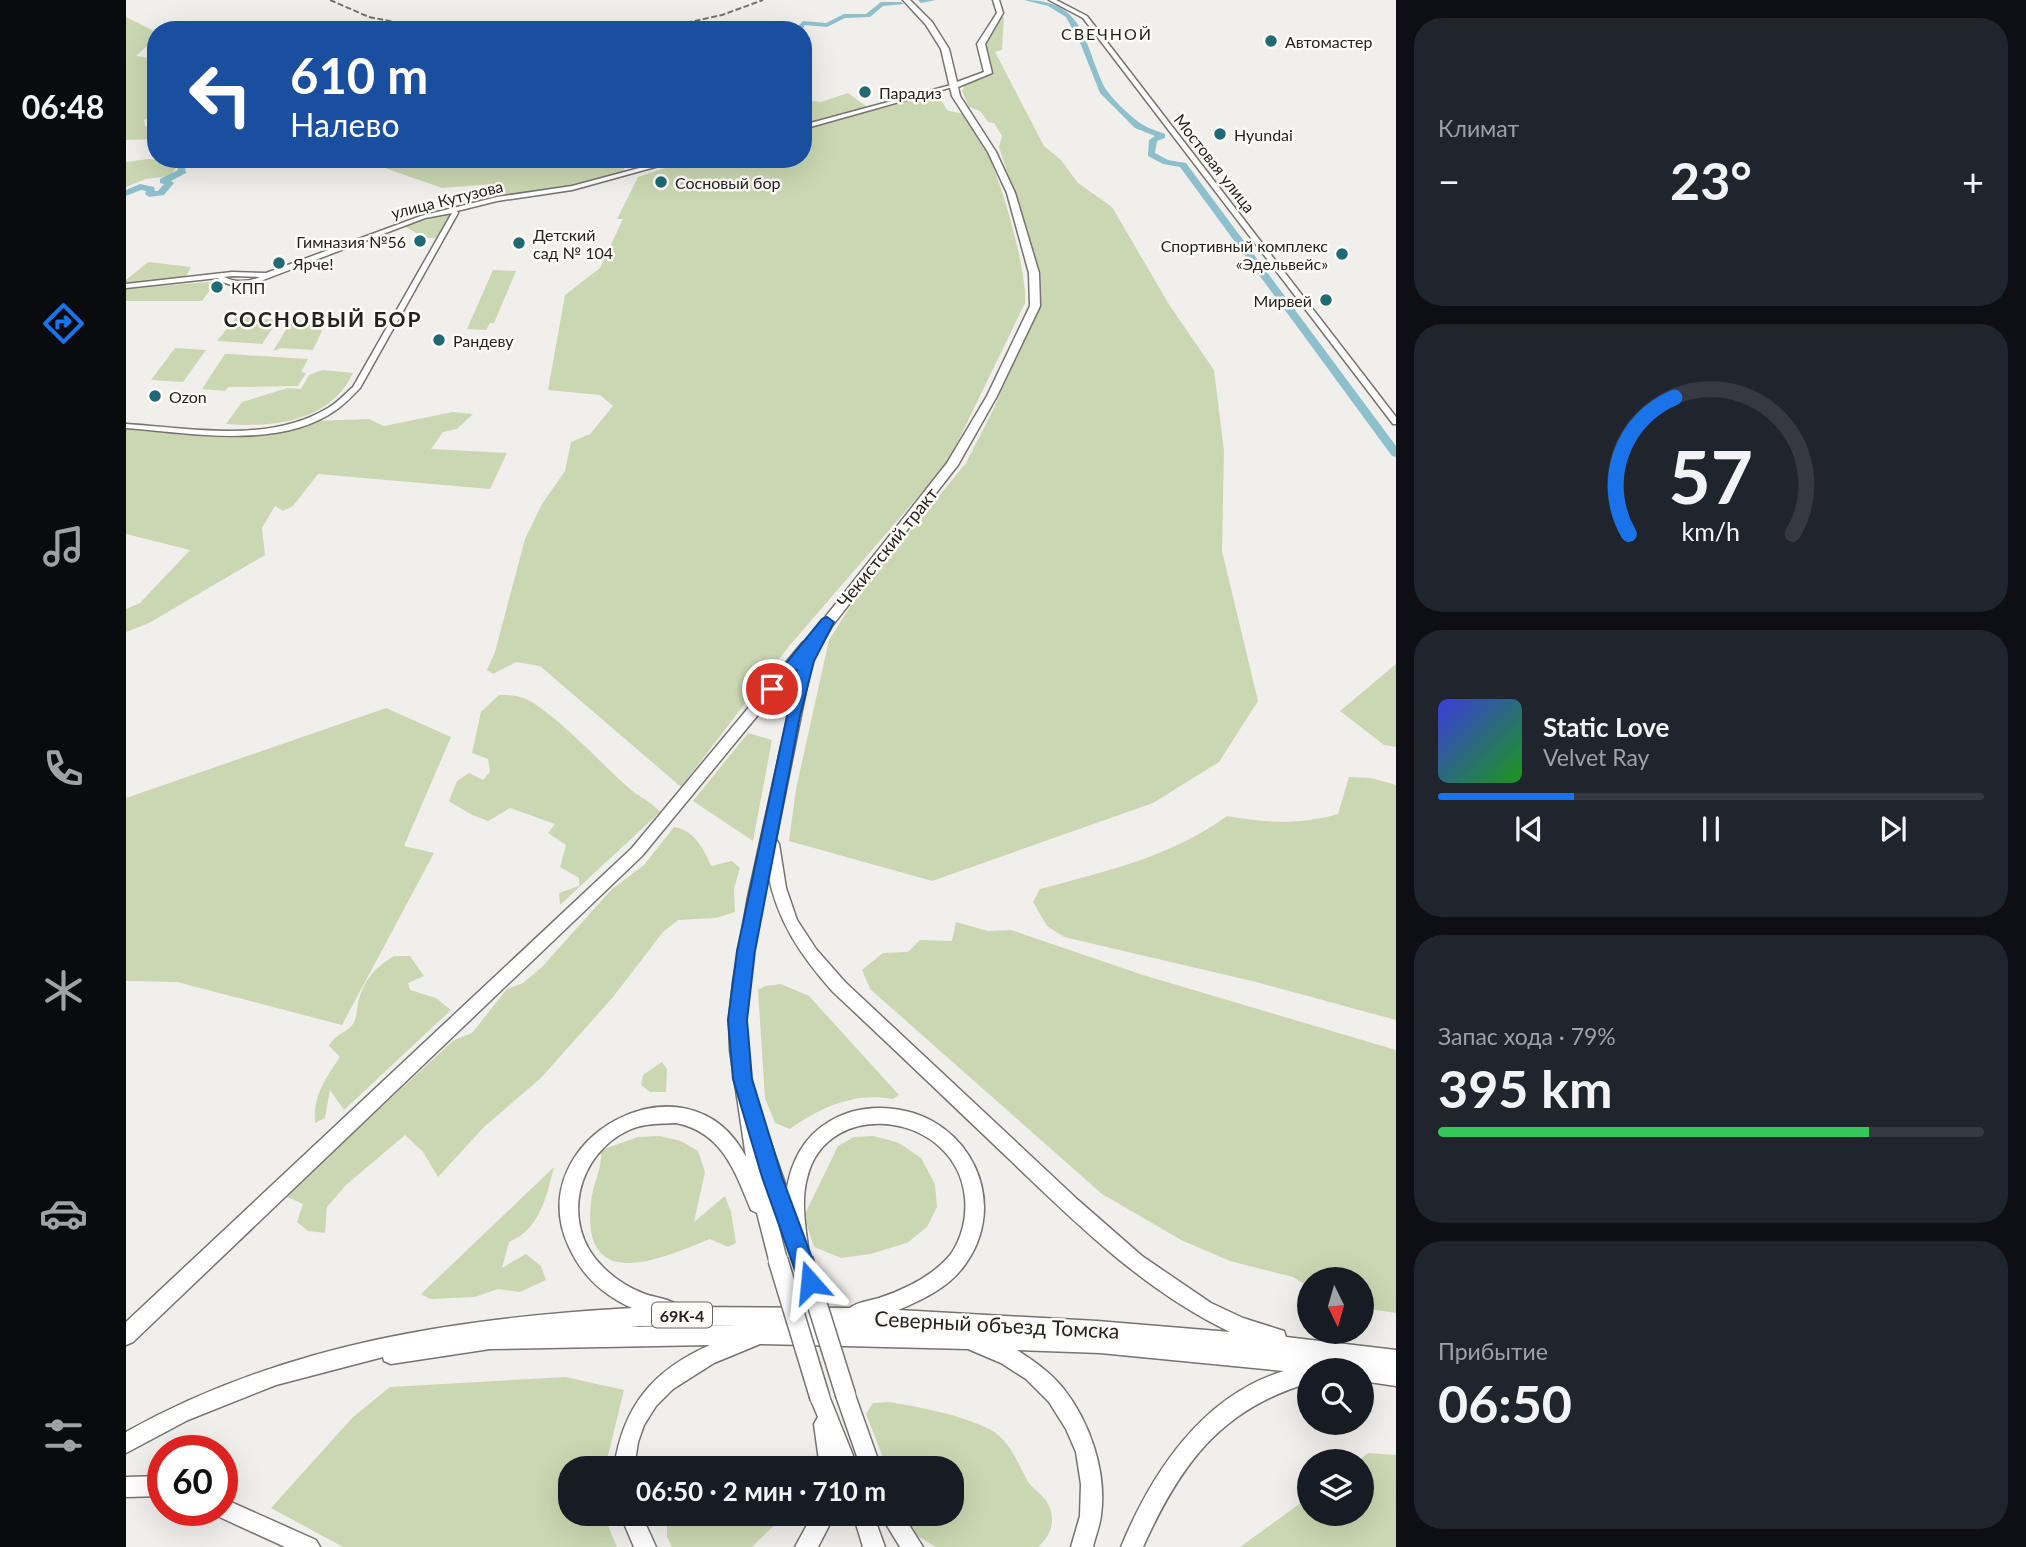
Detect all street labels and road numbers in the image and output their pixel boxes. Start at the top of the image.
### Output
street label: Мостовая улица [1171,110,1259,216]
street label: улица Кутузова [389,176,505,222]
street label: Чекистский тракт [832,483,942,611]
road number: 69К-4 [652,1302,712,1328]
street label: Северный объезд Томска [874,1305,1120,1343]

